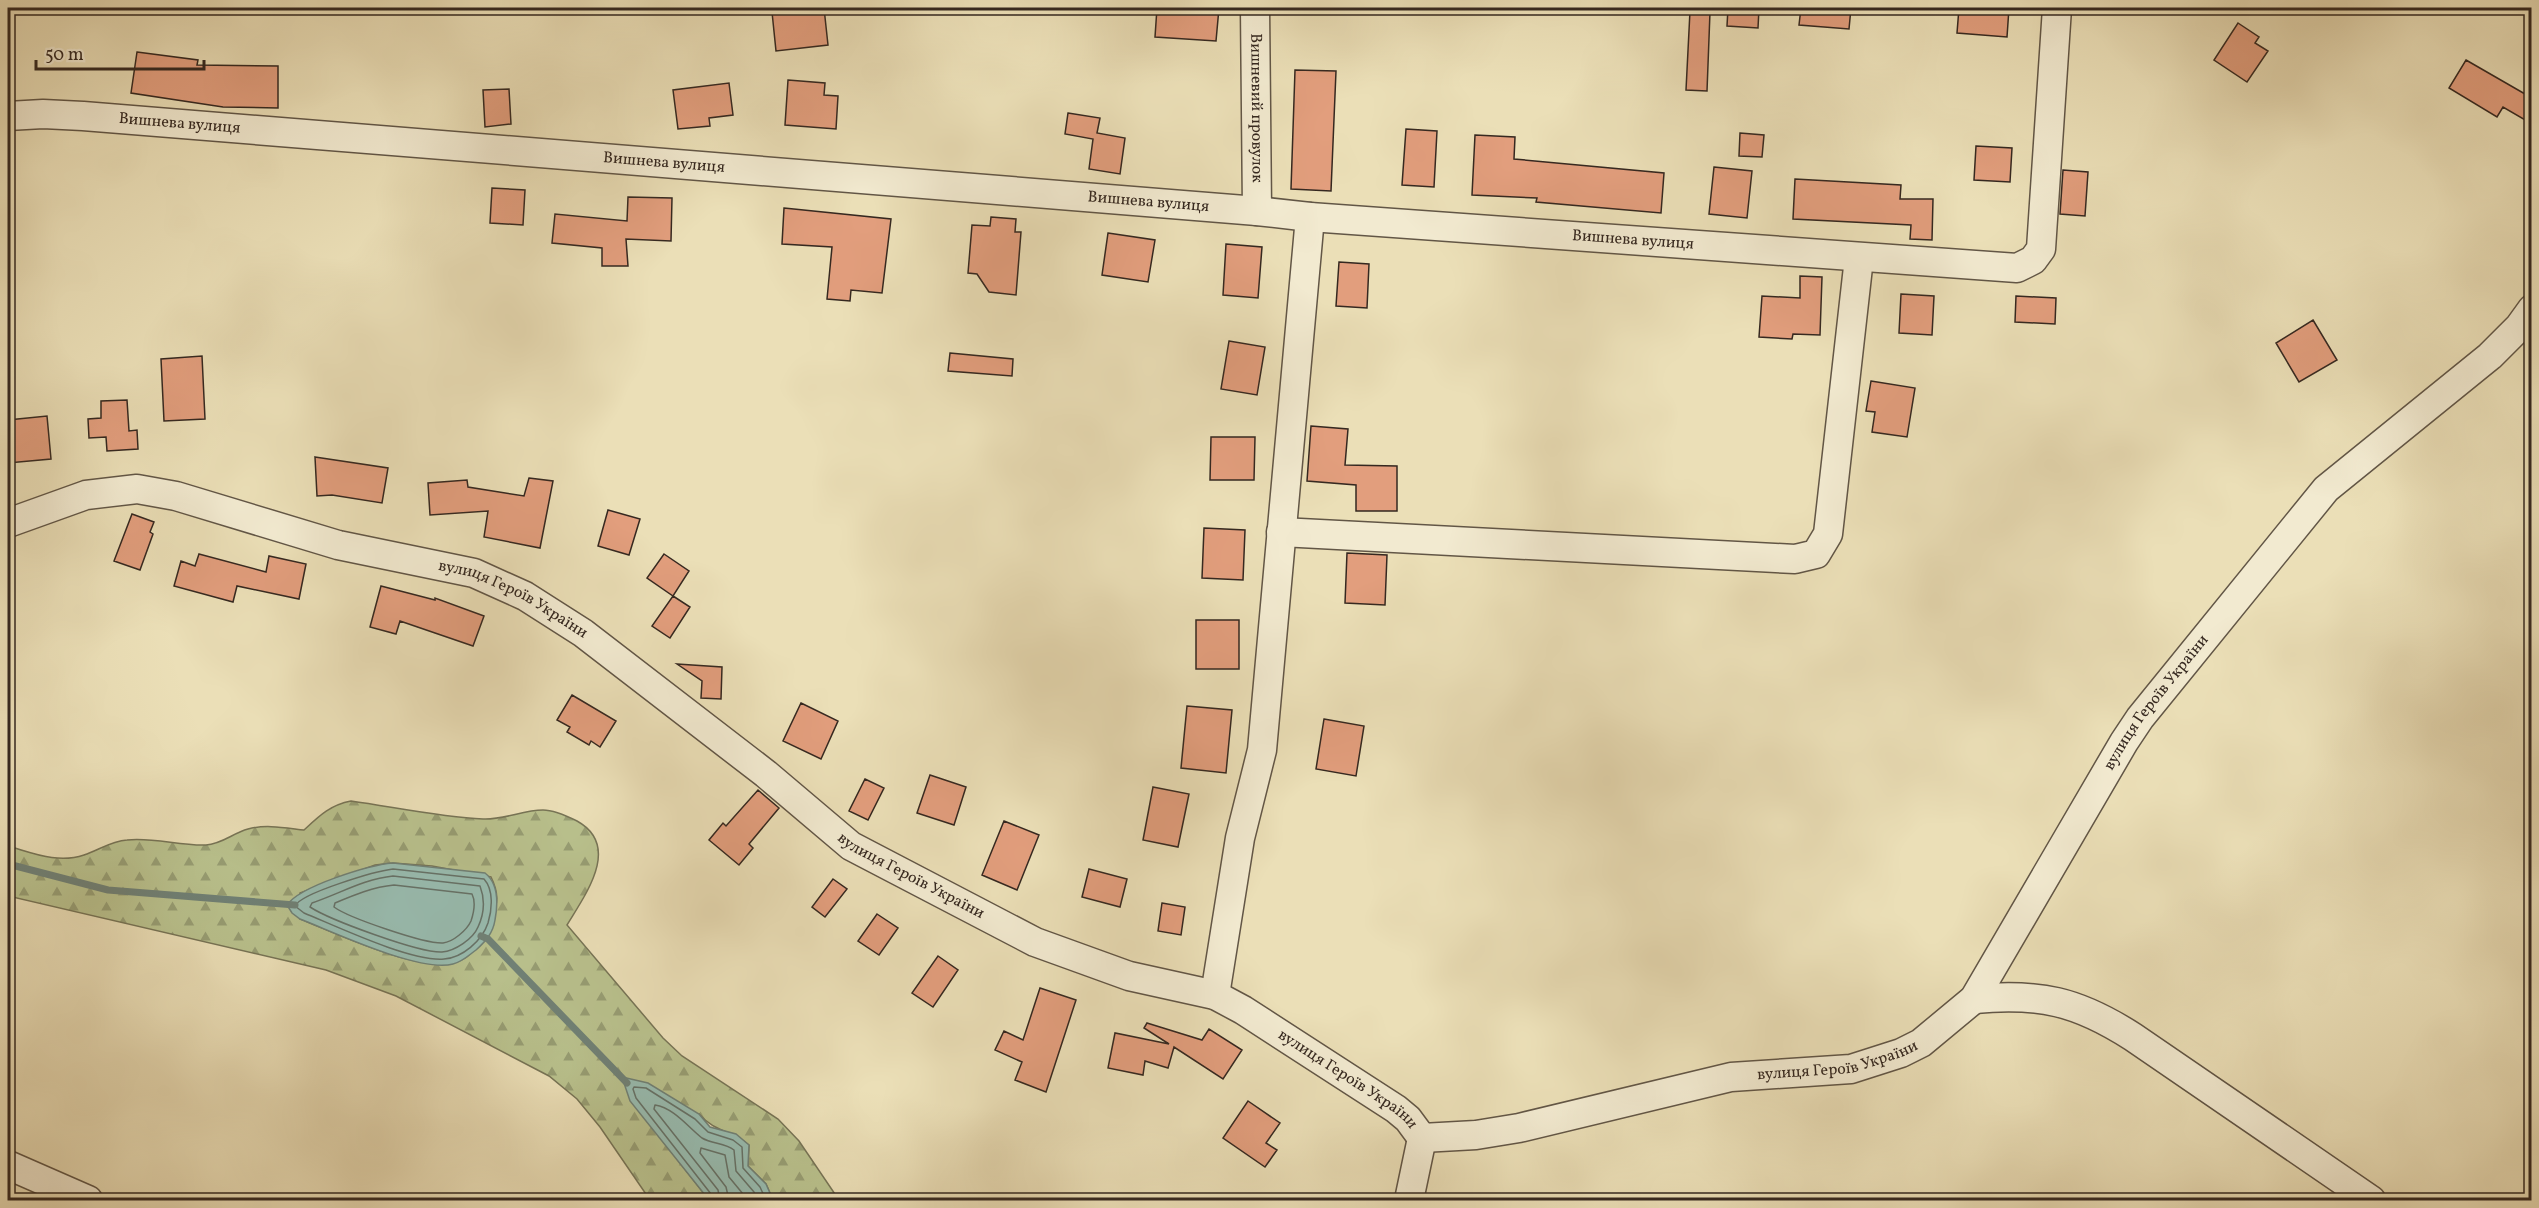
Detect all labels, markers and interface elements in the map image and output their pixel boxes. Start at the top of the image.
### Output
scale bar [36,33,204,71]
street label: Вишневий провулок [1244,33,1268,183]
text: 50 m [45,43,84,68]
street label: Вишнева вулиця [118,108,241,140]
street label: Вишнева вулиця [602,147,726,179]
street label: Вишнева вулиця [1087,186,1210,218]
street label: Вишнева вулиця [1571,225,1695,256]
street label: вулиця Героїв України [436,555,592,644]
street label: вулиця Героїв України [2099,630,2214,775]
street label: вулиця Героїв України [832,828,988,925]
street label: вулиця Героїв України [1274,1024,1423,1134]
street label: вулиця Героїв України [1757,1035,1922,1086]

